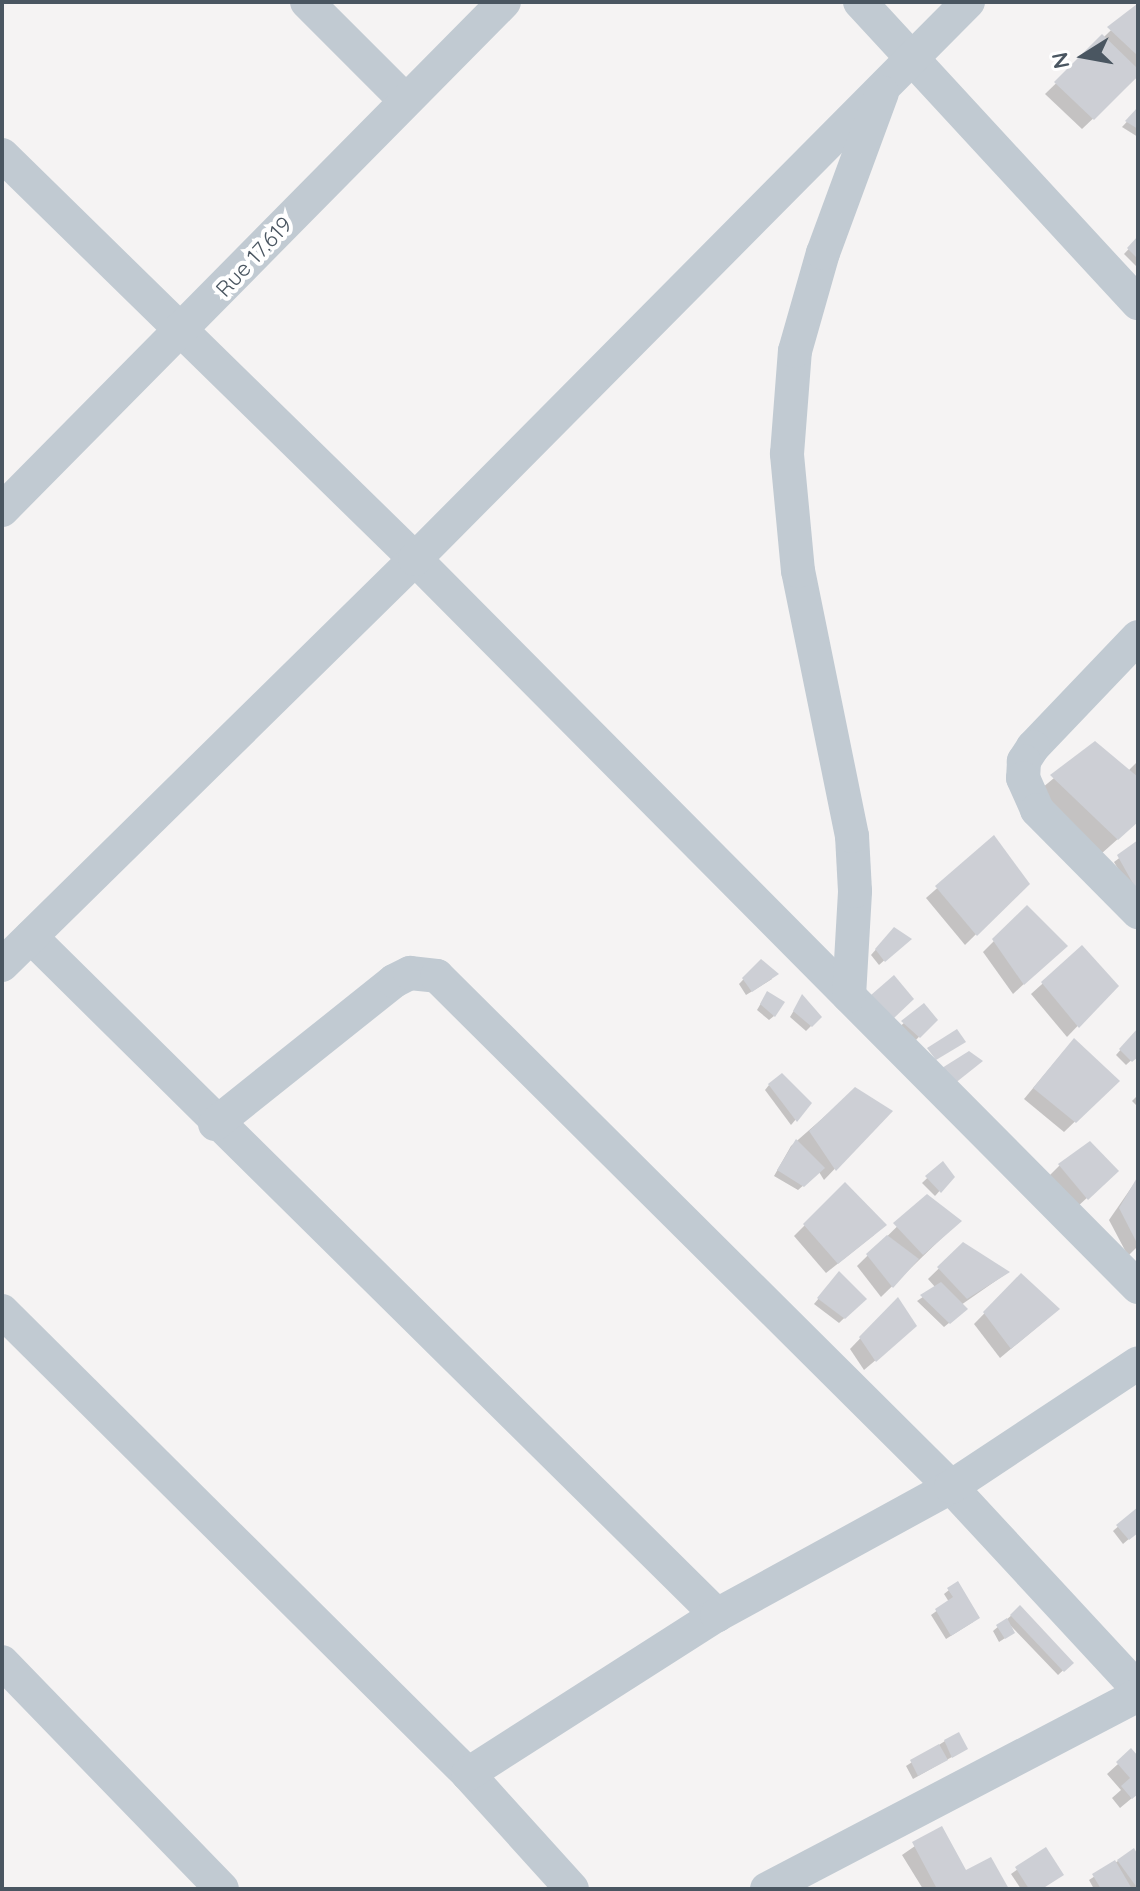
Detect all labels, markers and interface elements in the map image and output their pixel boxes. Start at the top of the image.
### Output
north arrow [1044,16,1124,96]
text: N [1045,50,1076,71]
street label: Rue 17.619 [210,212,298,302]

